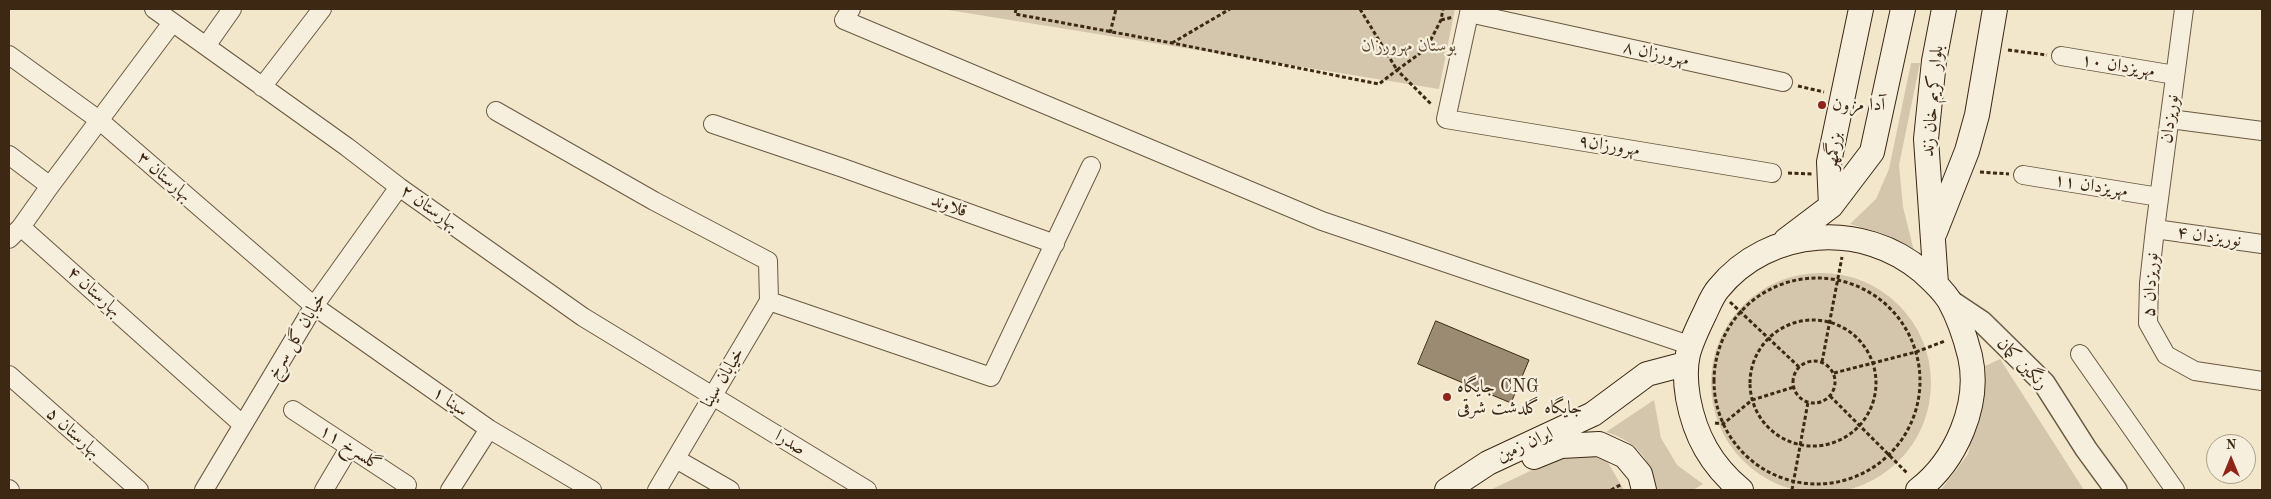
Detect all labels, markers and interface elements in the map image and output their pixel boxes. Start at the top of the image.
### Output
park label: بوستان مهرورزان [1361,35,1457,57]
street label: مهرورزان ۸ [1621,36,1691,72]
street label: بلوار کریم خان زند [1917,45,1949,157]
street label: مهریزدان ۱۰ [2080,50,2156,82]
street label: نوریزدان [2156,93,2184,145]
place label: آدا مزون [1832,94,1885,116]
marker: آدا مزون [1816,99,1828,111]
street label: مهرورزان۹ [1577,130,1641,162]
street label: بزرگمهر [1821,131,1847,171]
street label: بهارستان ۳ [132,147,196,207]
street label: مهریزدان ۱۱ [2053,170,2129,202]
street label: بهارستان ۲ [396,180,462,236]
street label: قلاوند [928,190,970,222]
street label: نوریزدان ۴ [2175,222,2243,252]
street label: نوریزدان ۵ [2139,252,2163,318]
street label: بهارستان ۴ [62,262,126,322]
street label: خیابان گل سرخ [263,289,331,383]
street label: رنگین کمان [1992,333,2052,395]
street label: خیابان سینا [697,344,749,412]
place label: جایگاه CNG جایگاه گلدشت شرقی [1457,376,1582,418]
street label: سینا ۱ [428,382,472,422]
marker: جایگاه CNG جایگاه گلدشت شرقی [1441,391,1453,403]
street label: بهارستان ۵ [41,403,105,463]
street label: گلسرخ ۱۱ [315,420,385,476]
street label: ایران زمین [1493,423,1557,467]
street label: صدرا [771,425,809,461]
north arrow [2206,434,2256,484]
text: N [2226,438,2236,452]

